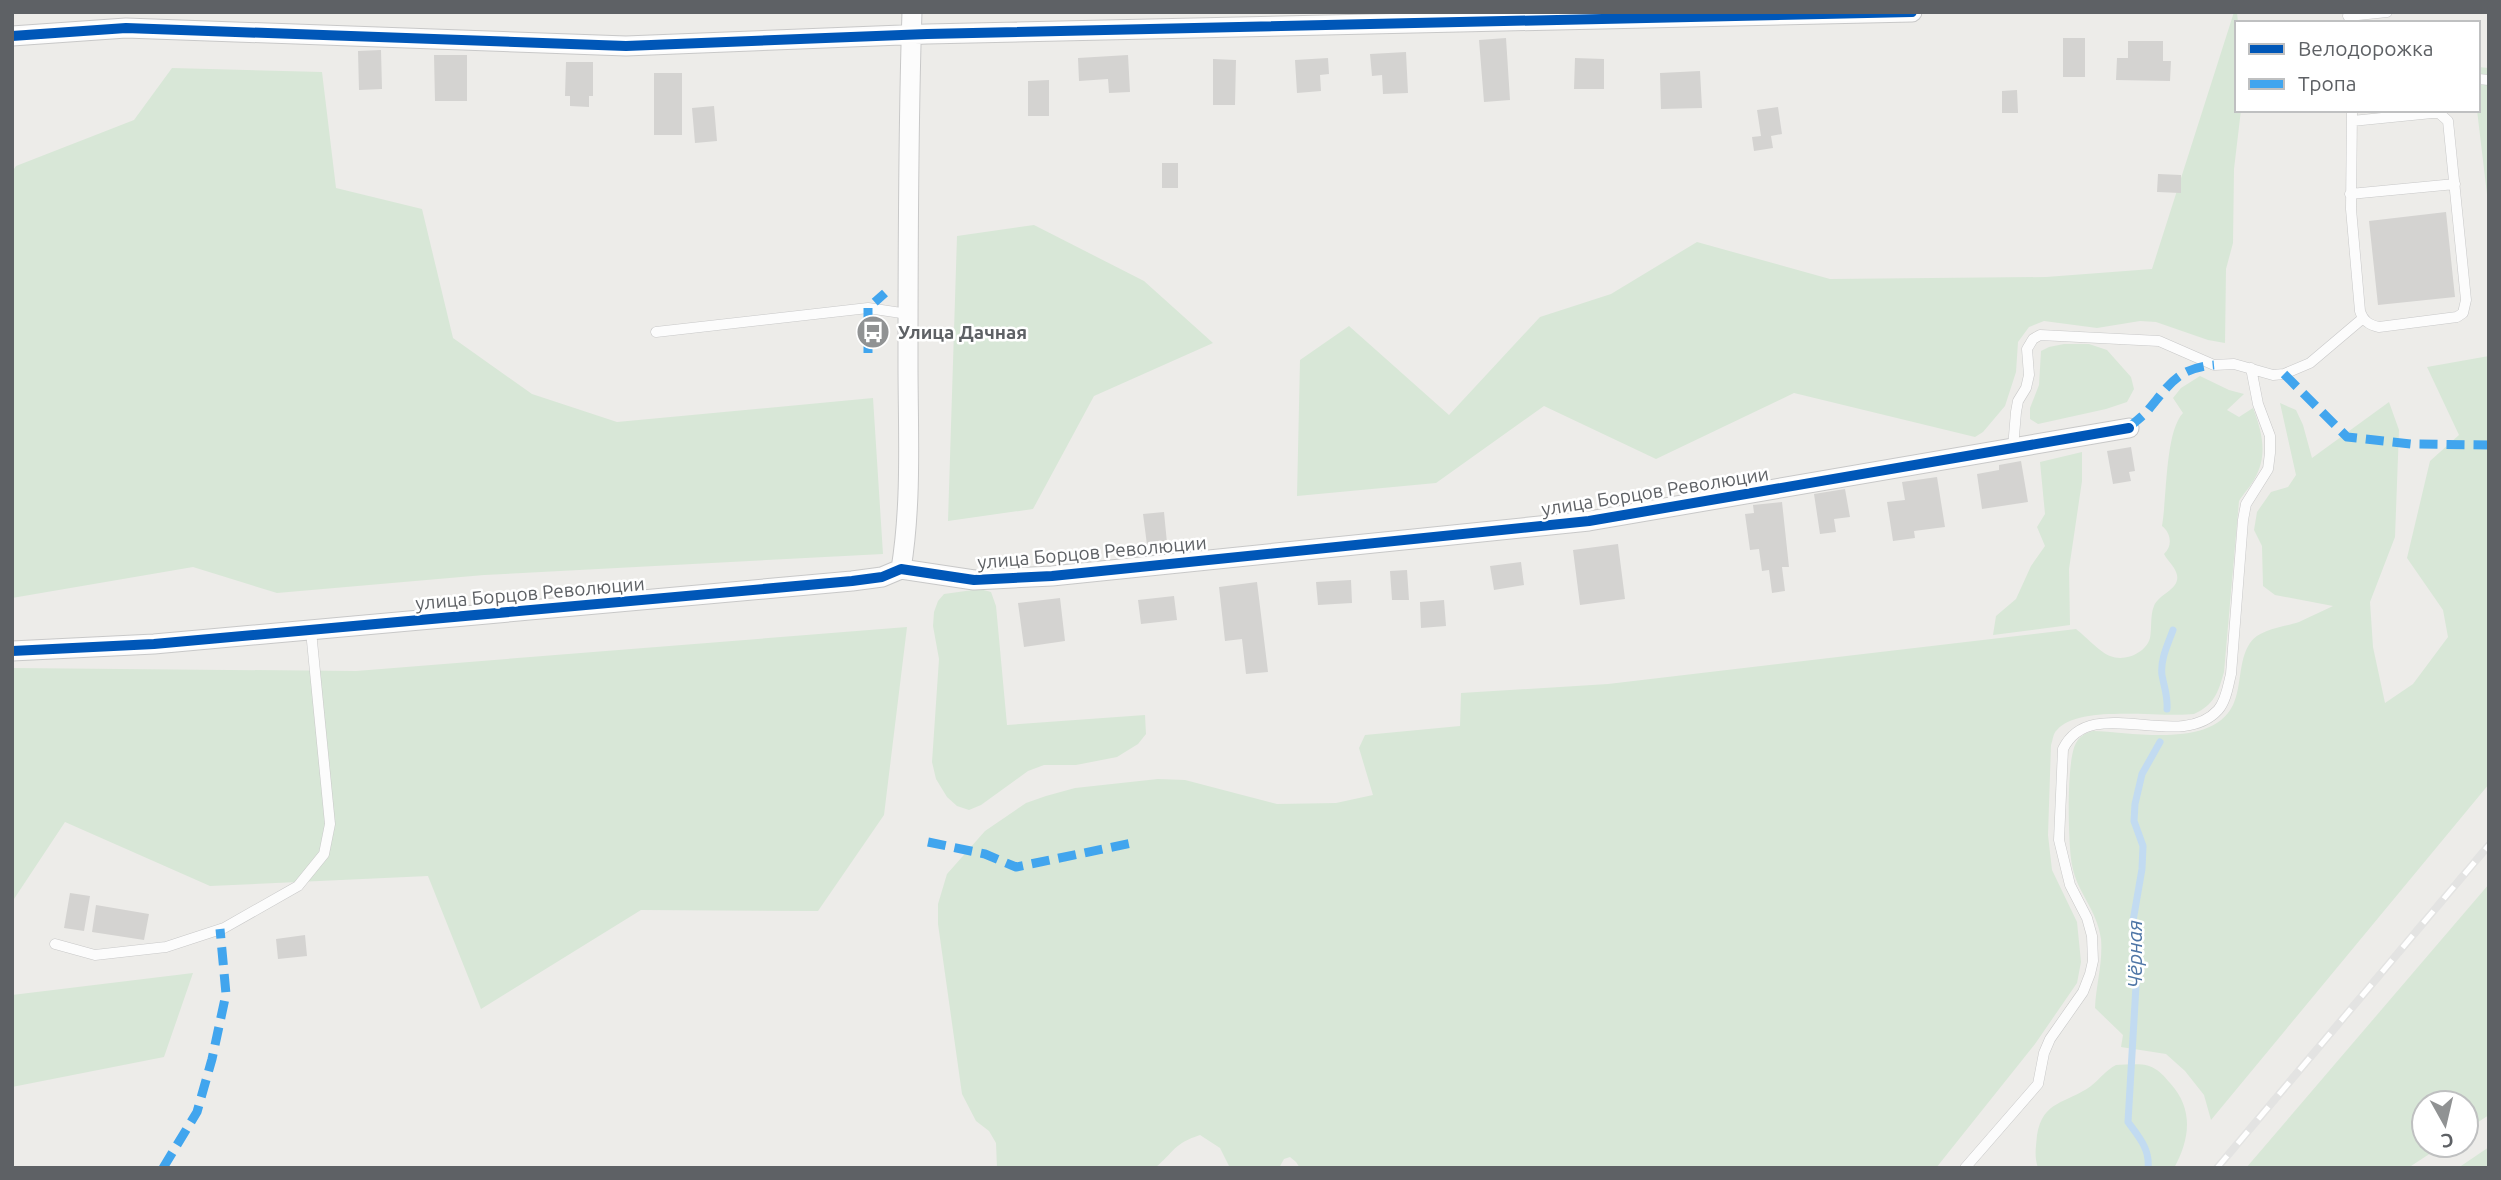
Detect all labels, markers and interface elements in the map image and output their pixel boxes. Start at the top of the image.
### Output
legend [2235,21,2480,112]
text: Велодорожка [2298,36,2434,60]
text: Тропа [2298,71,2357,95]
bus stop icon: Улица Дачная [854,313,892,351]
place label: Улица Дачная [898,321,1027,343]
street label: улица Борцов Революции [1540,462,1770,520]
street label: улица Борцов Революции [976,531,1208,573]
street label: улица Борцов Революции [414,572,646,614]
water label: Чёрная [2122,920,2146,988]
north arrow [2410,1089,2480,1159]
text: С [2440,1129,2455,1153]

